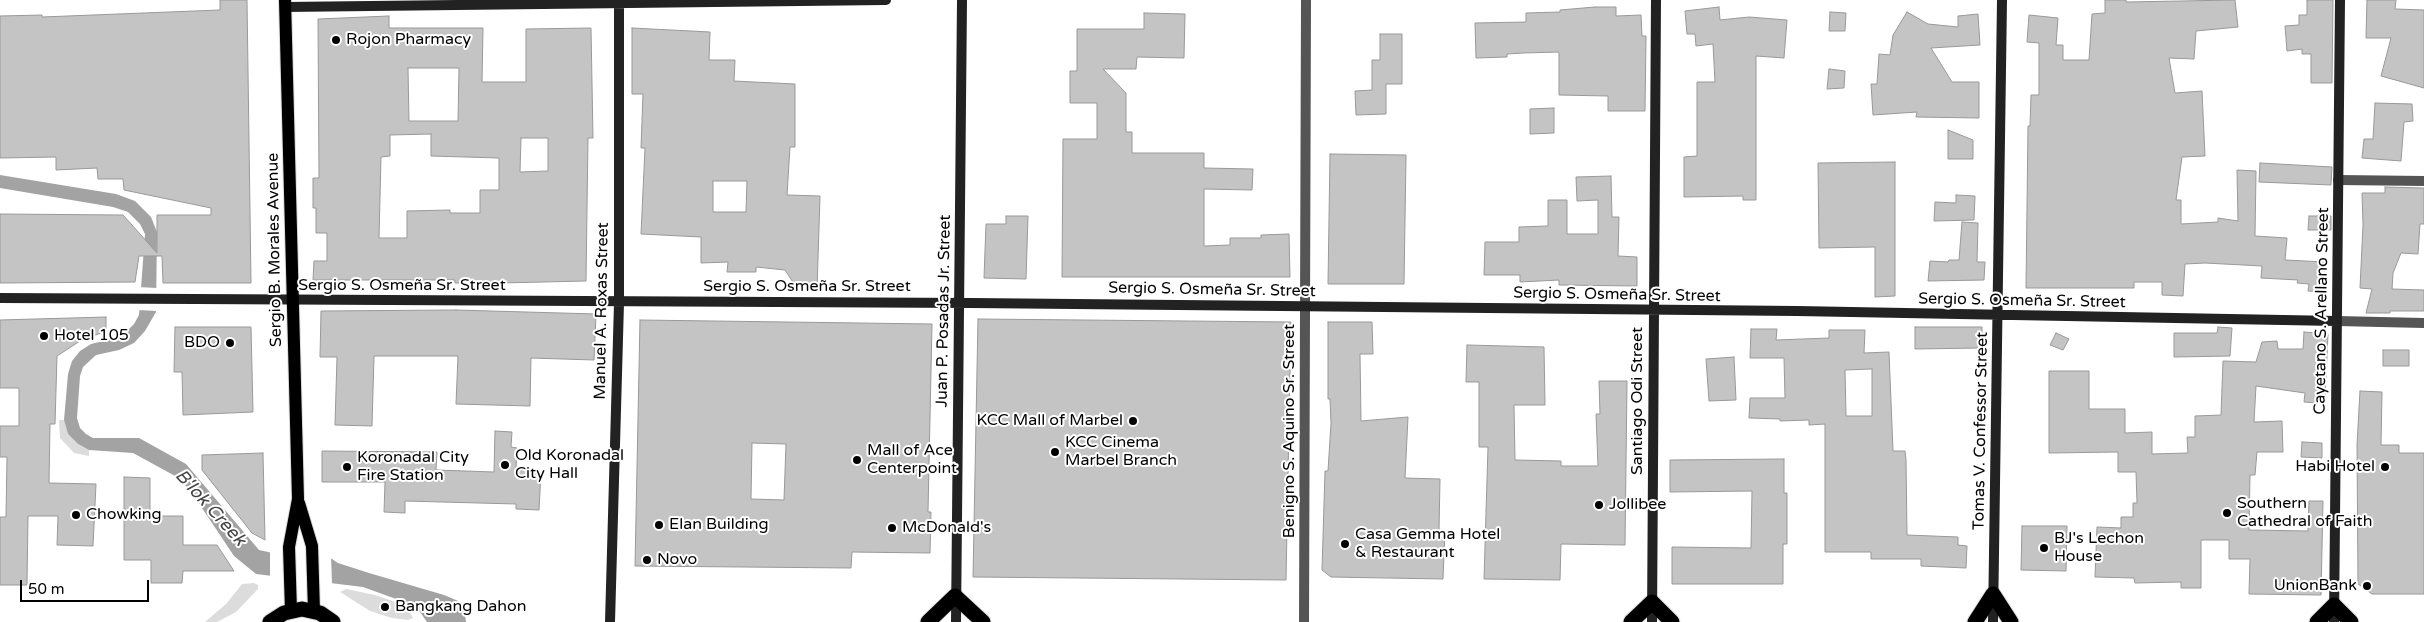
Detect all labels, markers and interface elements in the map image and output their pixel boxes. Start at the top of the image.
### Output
place label: Rojon Pharmacy [346,30,471,50]
marker: Rojon Pharmacy [330,34,342,46]
street label: Sergio B. Morales Avenue [264,153,286,347]
street label: Cayetano S. Arellano Street [2311,207,2333,415]
street label: Juan P. Posadas Jr. Street [933,214,955,408]
street label: Manuel A. Roxas Street [591,222,613,400]
street label: Sergio S. Osmeña Sr. Street [298,276,506,296]
street label: Sergio S. Osmeña Sr. Street [703,277,911,297]
street label: Sergio S. Osmeña Sr. Street [1108,279,1316,301]
street label: Sergio S. Osmeña Sr. Street [1513,284,1721,306]
street label: Sergio S. Osmeña Sr. Street [1918,290,2126,312]
street label: Benigno S. Aquino Sr. Street [1280,324,1300,538]
place label: Hotel 105 [54,326,129,346]
street label: Santiago Odi Street [1628,327,1648,475]
marker: Hotel 105 [38,330,50,342]
street label: Tomas V. Confessor Street [1970,332,1992,530]
place label: BDO [184,333,220,353]
marker: BDO [224,337,236,349]
place label: KCC Mall of Marbel [976,411,1123,431]
marker: KCC Mall of Marbel [1127,415,1139,427]
place label: KCC Cinema Marbel Branch [1065,433,1177,471]
place label: Mall of Ace Centerpoint [867,441,957,479]
place label: Old Koronadal City Hall [515,446,624,484]
marker: KCC Cinema Marbel Branch [1049,446,1061,458]
place label: Koronadal City Fire Station [357,448,469,486]
marker: Mall of Ace Centerpoint [851,454,863,466]
place label: Habi Hotel [2295,457,2375,477]
marker: Old Koronadal City Hall [499,459,511,471]
marker: Koronadal City Fire Station [341,461,353,473]
marker: Habi Hotel [2379,461,2391,473]
water label: B'lok Creek [170,465,250,551]
place label: Southern Cathedral of Faith [2237,494,2372,532]
place label: Jollibee [1609,495,1666,515]
marker: Jollibee [1593,499,1605,511]
place label: Chowking [86,505,162,525]
marker: Southern Cathedral of Faith [2221,507,2233,519]
marker: Chowking [70,509,82,521]
place label: Elan Building [669,515,769,535]
place label: McDonald's [902,518,991,538]
marker: Elan Building [653,519,665,531]
marker: McDonald's [886,522,898,534]
place label: Casa Gemma Hotel & Restaurant [1355,525,1500,563]
place label: BJ's Lechon House [2054,529,2144,567]
marker: Casa Gemma Hotel & Restaurant [1339,538,1351,550]
marker: BJ's Lechon House [2038,542,2050,554]
place label: Novo [657,550,697,570]
marker: Novo [641,554,653,566]
scale bar [22,570,151,602]
place label: UnionBank [2274,576,2357,596]
text: 50 m [28,580,65,598]
marker: UnionBank [2361,580,2373,592]
place label: Bangkang Dahon [395,597,527,617]
marker: Bangkang Dahon [379,601,391,613]

